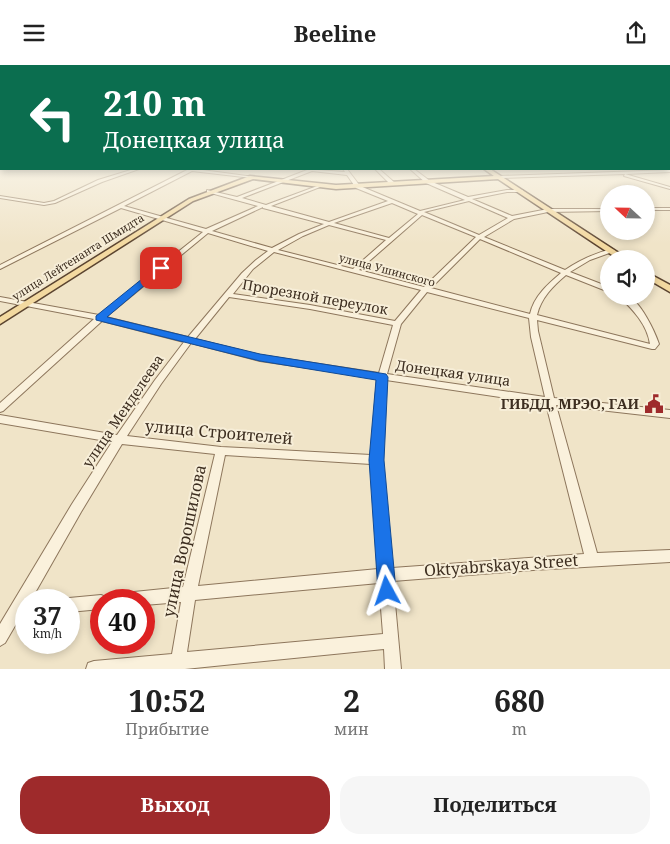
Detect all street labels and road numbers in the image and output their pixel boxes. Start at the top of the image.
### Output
street label: улица Лейтенанта Шмидта [9,210,147,303]
street label: улица Ушинского [337,249,437,290]
street label: Прорезной переулок [241,274,390,319]
street label: улица Менделеева [78,350,168,471]
street label: Донецкая улица [394,355,512,390]
street label: улица Строителей [144,415,294,449]
street label: улица Ворошилова [157,463,211,619]
street label: Oktyabrskaya Street [423,549,579,581]

